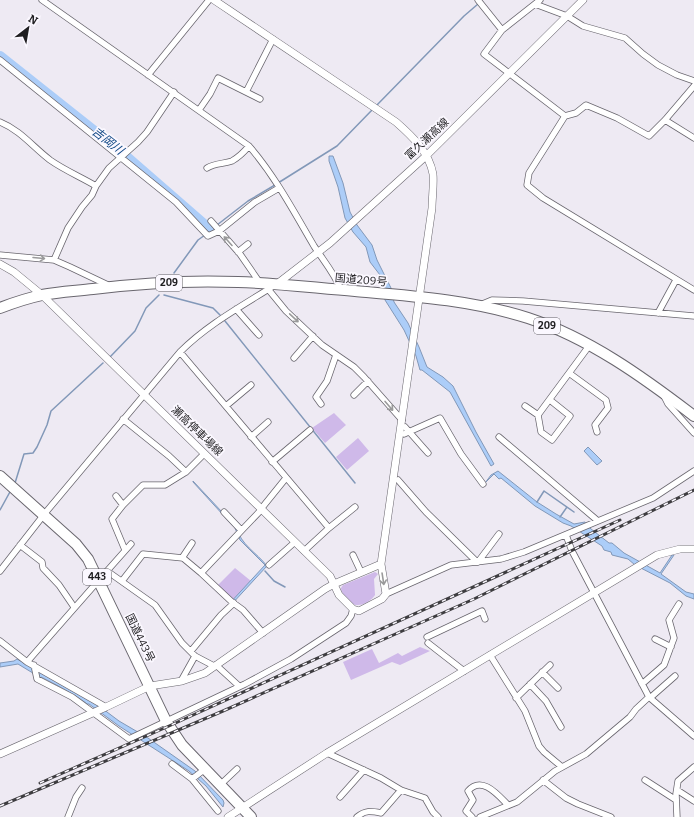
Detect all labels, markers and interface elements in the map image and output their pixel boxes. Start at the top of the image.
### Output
north arrow [8,8,48,48]
text: N [26,12,40,28]
street label: 富久瀬高線 [402,115,452,163]
water label: 吉岡川 [90,124,128,159]
one-way arrow [223,236,233,246]
one-way arrow [32,255,45,262]
street label: 国道209号 [334,271,388,289]
road number: 209 [156,275,182,291]
one-way arrow [289,313,299,323]
road number: 209 [534,318,560,334]
one-way arrow [385,401,394,411]
street label: 瀬高停車場線 [169,403,225,459]
road number: 443 [83,569,111,585]
one-way arrow [379,572,387,585]
street label: 国道443号 [123,612,157,664]

